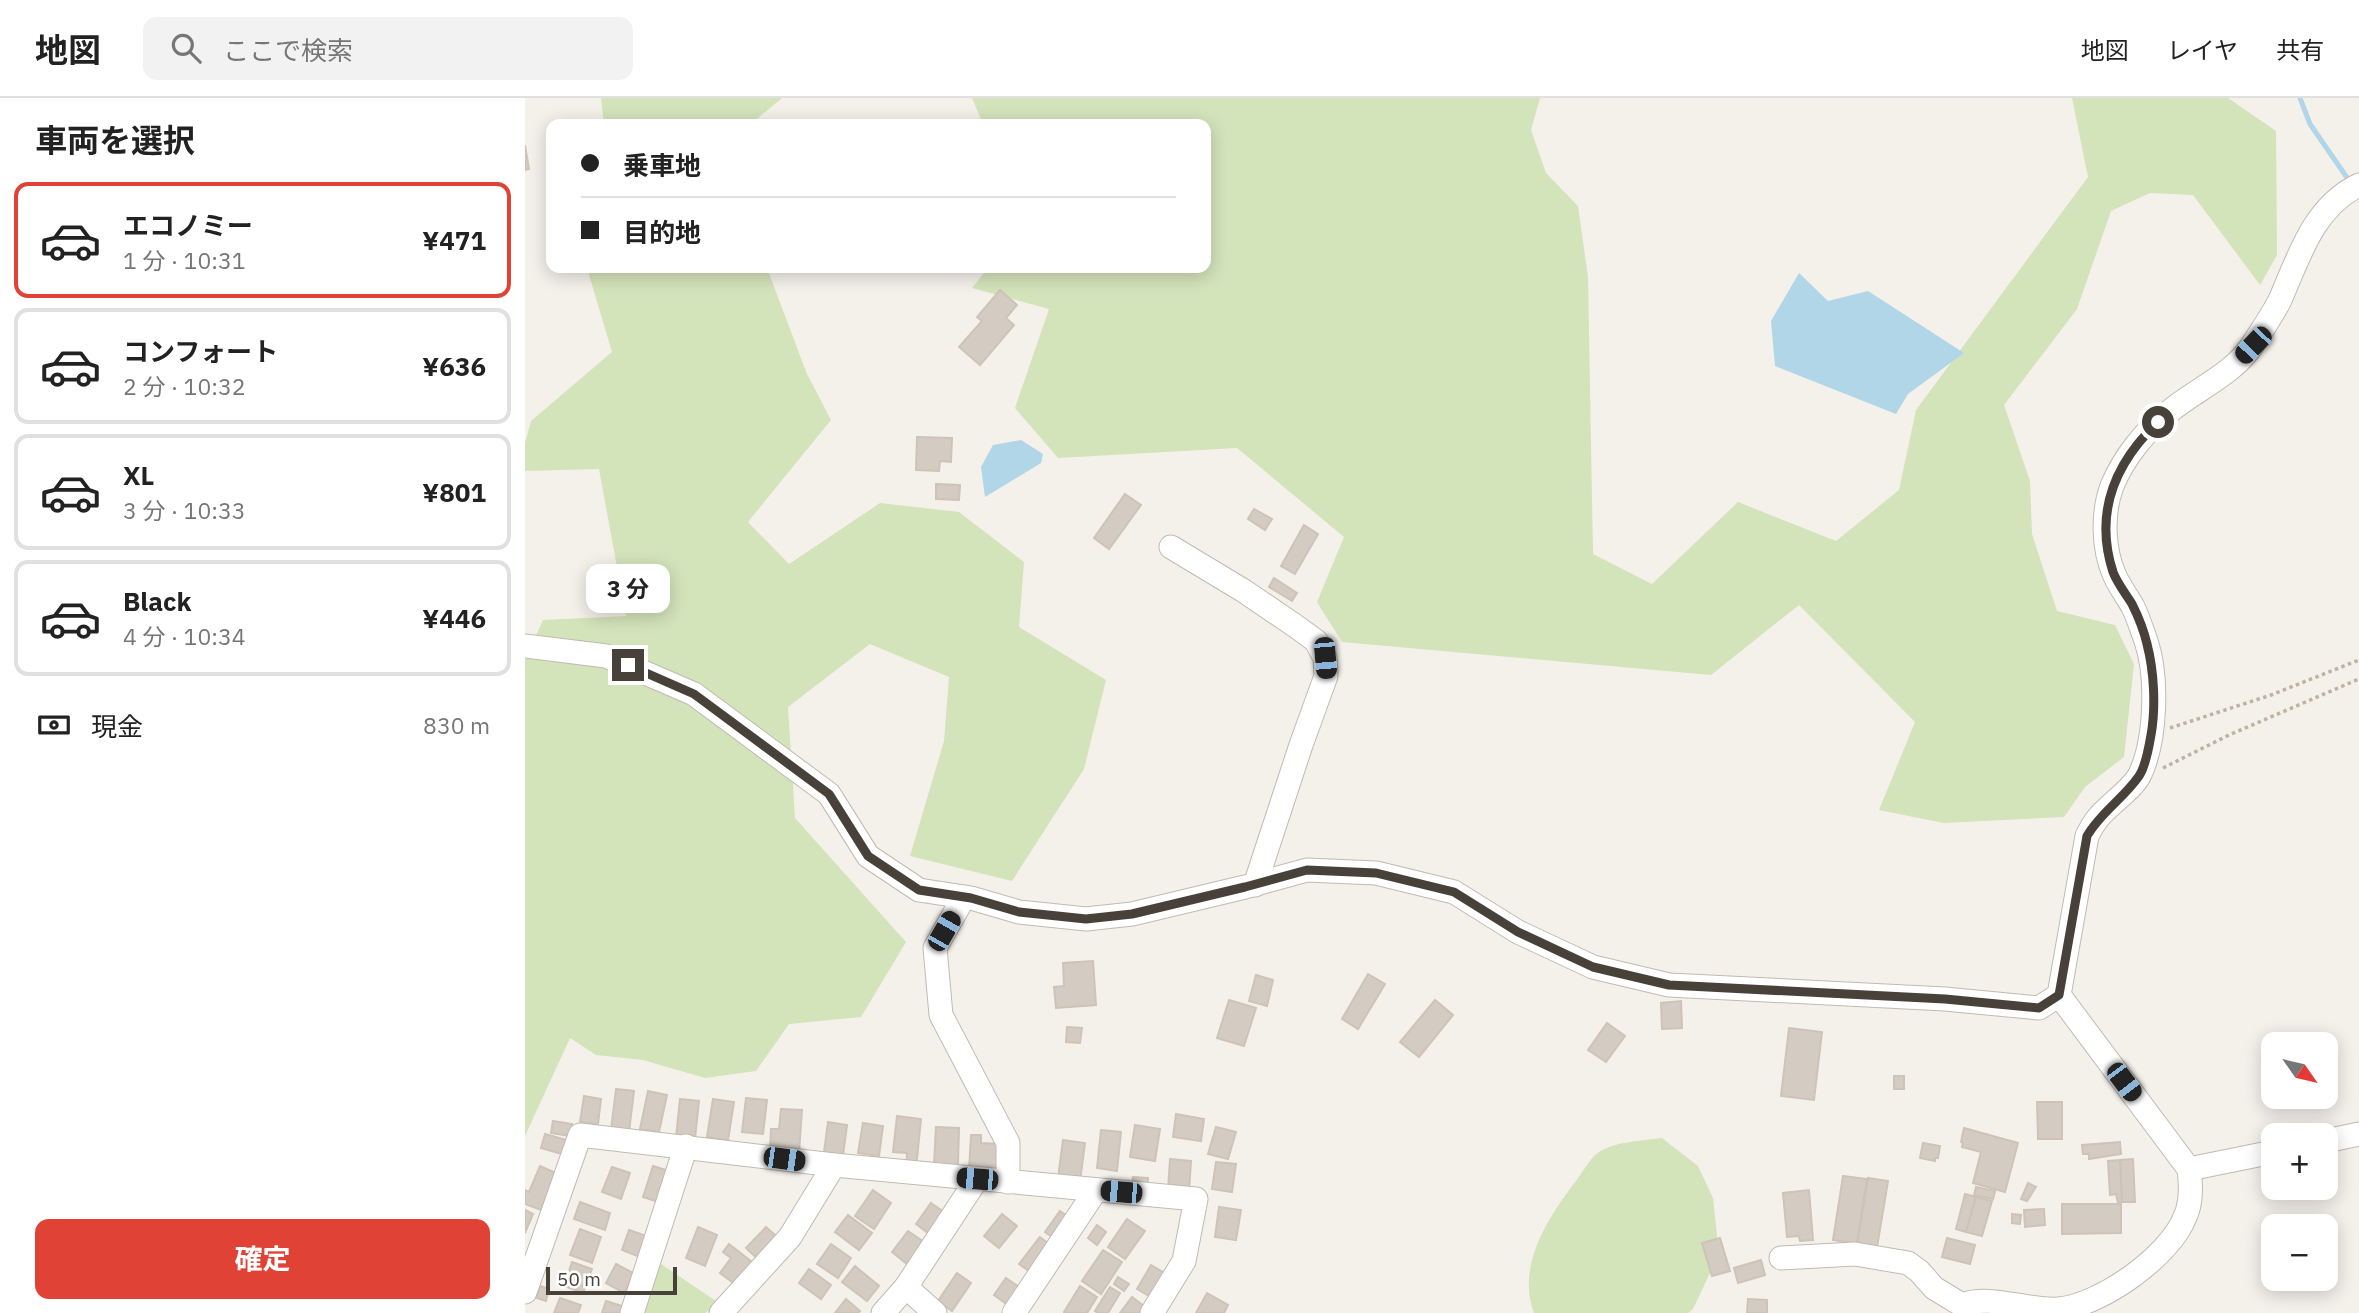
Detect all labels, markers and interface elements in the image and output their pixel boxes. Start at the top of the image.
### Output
search box [143,17,633,80]
text: 地図 [35,28,101,71]
icon: search [167,29,205,67]
text: ここで検索 [223,33,353,67]
text: 地図 [2081,34,2129,66]
text: レイヤ [2167,34,2238,66]
text: 共有 [2276,34,2324,66]
text: 車両を選択 [35,119,195,161]
text: 乗車地 [623,148,701,182]
text: エコノミー [123,208,253,242]
icon: car [39,209,102,272]
text: 目的地 [623,215,701,249]
text: ¥471 [422,223,486,257]
text: 1 分 · 10:31 [123,245,246,275]
car [2231,323,2276,367]
text: コンフォート [123,334,278,368]
icon: car [39,335,102,398]
text: ¥636 [422,349,486,383]
text: 2 分 · 10:32 [123,371,246,401]
route start [2142,406,2174,438]
text: XL [123,458,154,492]
icon: car [39,461,102,524]
text: ¥801 [422,475,486,509]
text: 3 分 · 10:33 [123,495,246,525]
callout: 3 分 [586,564,670,612]
text: 3 分 [607,573,649,603]
text: Black [123,584,191,618]
icon: car [39,587,102,650]
text: ¥446 [422,601,486,635]
text: 4 分 · 10:34 [123,621,246,651]
car [1313,636,1338,680]
route end [612,649,644,681]
icon: cash [35,706,73,744]
text: 現金 [91,709,143,743]
text: 830 m [423,710,490,740]
car [925,908,964,954]
north arrow [2261,1032,2338,1110]
map controls [2261,1032,2338,1291]
car [2103,1059,2146,1105]
button: + [2261,1123,2338,1200]
car [762,1146,807,1172]
car [956,1167,999,1191]
car [1100,1180,1143,1204]
button: − [2261,1214,2338,1291]
button: 確定 [35,1219,490,1299]
scale bar [546,1264,677,1296]
text: 50 m [557,1267,601,1291]

